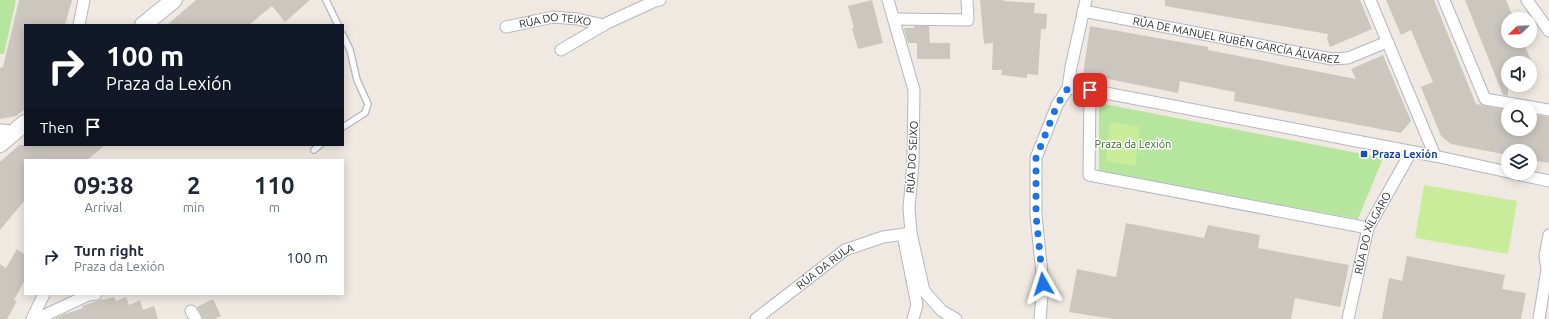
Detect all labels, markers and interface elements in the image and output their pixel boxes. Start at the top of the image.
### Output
street label: RÚA DO TEIXO [518,11,592,30]
north arrow [1501,12,1537,48]
map controls [1501,12,1537,180]
street label: RÚA DE MANUEL RUBÉN GARCÍA ÁLVAREZ [1132,15,1340,65]
icon: right [40,40,92,92]
text: 100 m [106,40,184,71]
button: sound [1501,56,1537,92]
text: Praza da Lexión [106,73,232,93]
pin [1073,73,1107,107]
icon: arrive [1079,79,1101,101]
button: search [1501,100,1537,136]
icon: arrive [82,116,104,138]
text: Then [40,119,74,136]
street label: RÚA DO SEIXO [903,120,920,194]
park label: Praza da Lexión [1095,138,1171,150]
button: layers [1501,144,1537,180]
place label: Praza Lexión [1372,148,1438,160]
marker: Praza Lexión [1359,149,1369,159]
text: 09:38 [73,172,133,199]
text: 2 [187,172,200,199]
text: 110 [254,172,295,199]
street label: RÚA DO XÍLGARO [1352,190,1393,275]
text: Arrival [84,200,122,214]
text: min [183,200,205,214]
text: m [269,200,280,214]
street label: RÚA DA RULA [794,241,856,292]
text: Turn right [74,242,144,259]
icon: right [40,246,62,268]
text: 100 m [286,249,328,266]
text: Praza da Lexión [74,259,165,273]
position arrow [1022,263,1064,305]

